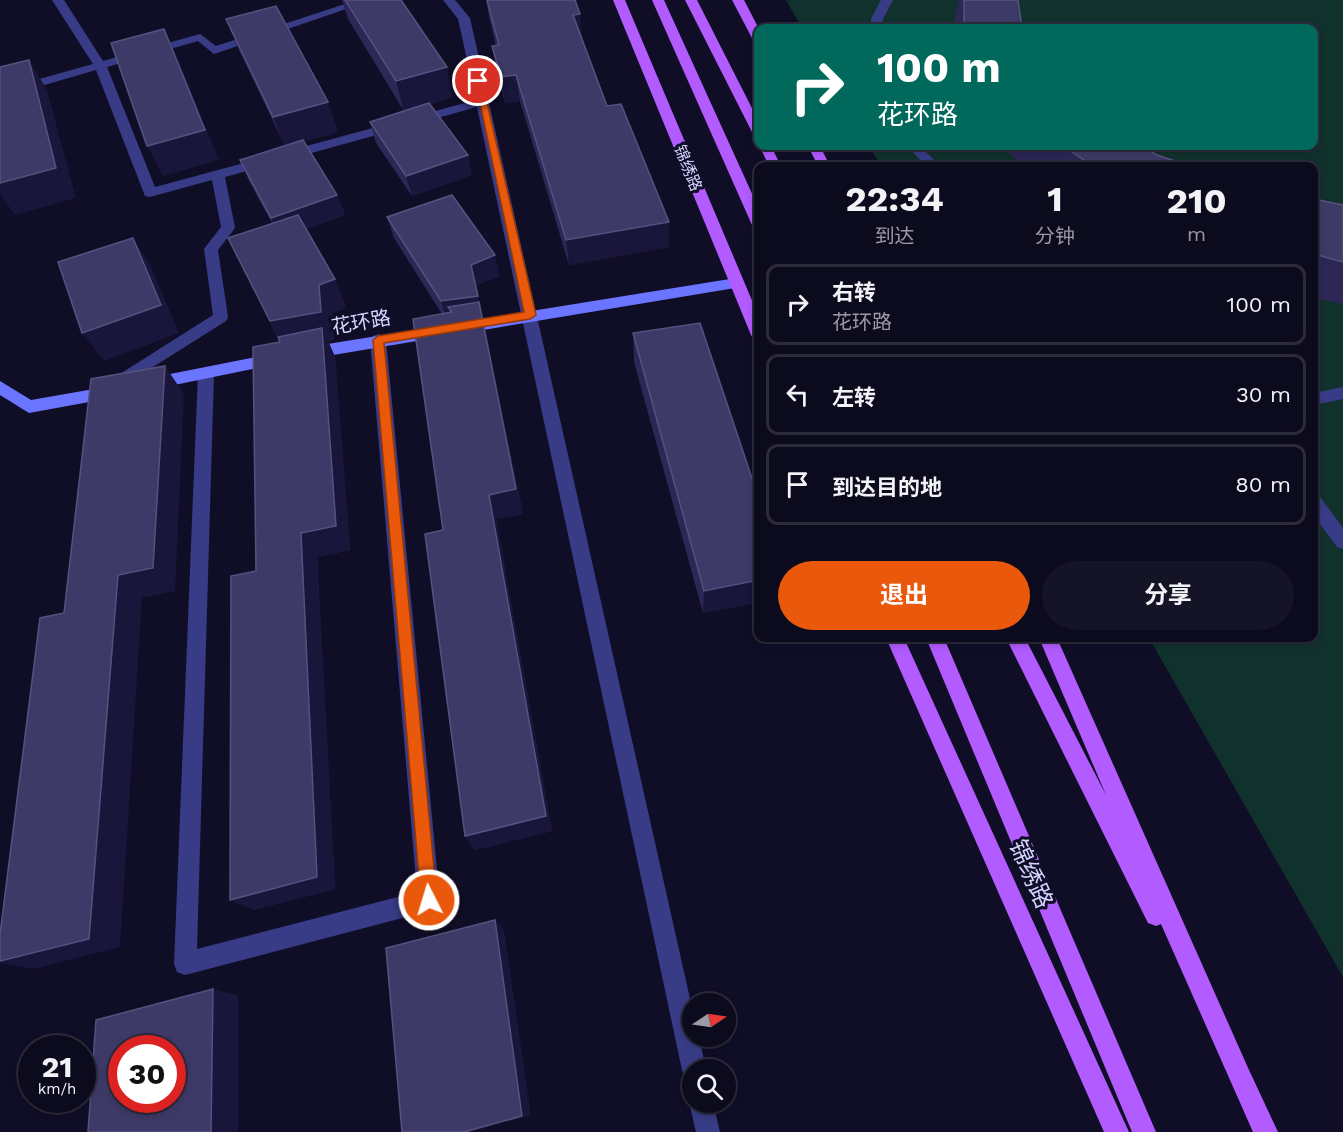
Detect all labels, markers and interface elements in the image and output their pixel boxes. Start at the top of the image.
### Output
text: 100 m [877,43,1001,92]
icon: right [778,48,856,126]
pin [452,55,503,106]
icon: arrive [461,64,494,97]
text: 花环路 [877,99,958,131]
street label: 锦绣路 [670,142,706,194]
text: 22:34 [845,178,944,220]
text: 1 [1047,178,1063,220]
text: 210 [1166,180,1227,222]
text: m [1187,222,1206,246]
text: 到达 [875,224,915,248]
text: 分钟 [1035,224,1075,248]
text: 右转 [832,280,876,305]
icon: right [781,288,814,321]
text: 100 m [1227,292,1291,317]
street label: 花环路 [329,305,393,339]
text: 花环路 [832,310,892,334]
icon: left [781,378,814,411]
text: 30 m [1236,382,1291,407]
text: 左转 [832,385,876,410]
icon: arrive [781,468,814,501]
text: 80 m [1235,472,1291,497]
text: 到达目的地 [832,475,942,500]
button: 退出 [778,561,1030,630]
button: 分享 [1042,561,1294,630]
street label: 锦绣路 [1004,835,1058,913]
position arrow [397,868,461,932]
north arrow [682,993,736,1047]
map controls [682,993,736,1113]
speed limit sign: 30 [108,1035,186,1113]
text: 21 [42,1049,72,1084]
button: search [682,1059,736,1113]
text: km/h [38,1080,76,1098]

